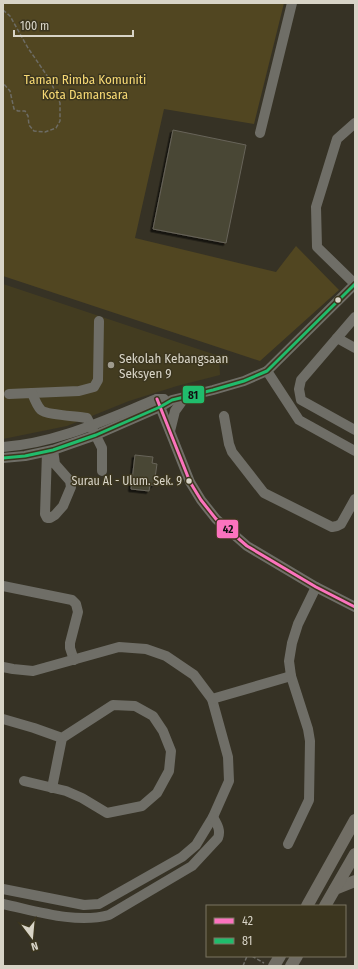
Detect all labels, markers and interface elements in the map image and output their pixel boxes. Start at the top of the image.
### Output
scale bar [14,12,133,38]
text: 100 m [20,19,49,33]
park label: Taman Rimba Komuniti Kota Damansara [24,72,146,102]
unlabelled marker [333,295,343,305]
place label: Sekolah Kebangsaan Seksyen 9 [119,351,228,381]
marker: Sekolah Kebangsaan Seksyen 9 [106,360,116,370]
line badge: 81 [182,385,205,404]
text: 81 [188,389,198,402]
place label: Surau Al - Ulum. Sek. 9 [72,474,182,488]
marker: Surau Al - Ulum. Sek. 9 [184,476,194,486]
line badge: 42 [216,519,239,539]
text: 42 [223,523,233,536]
legend [206,905,346,957]
text: 42 [242,914,253,928]
north arrow [12,917,52,957]
text: 81 [242,934,252,948]
text: N [30,939,40,953]

